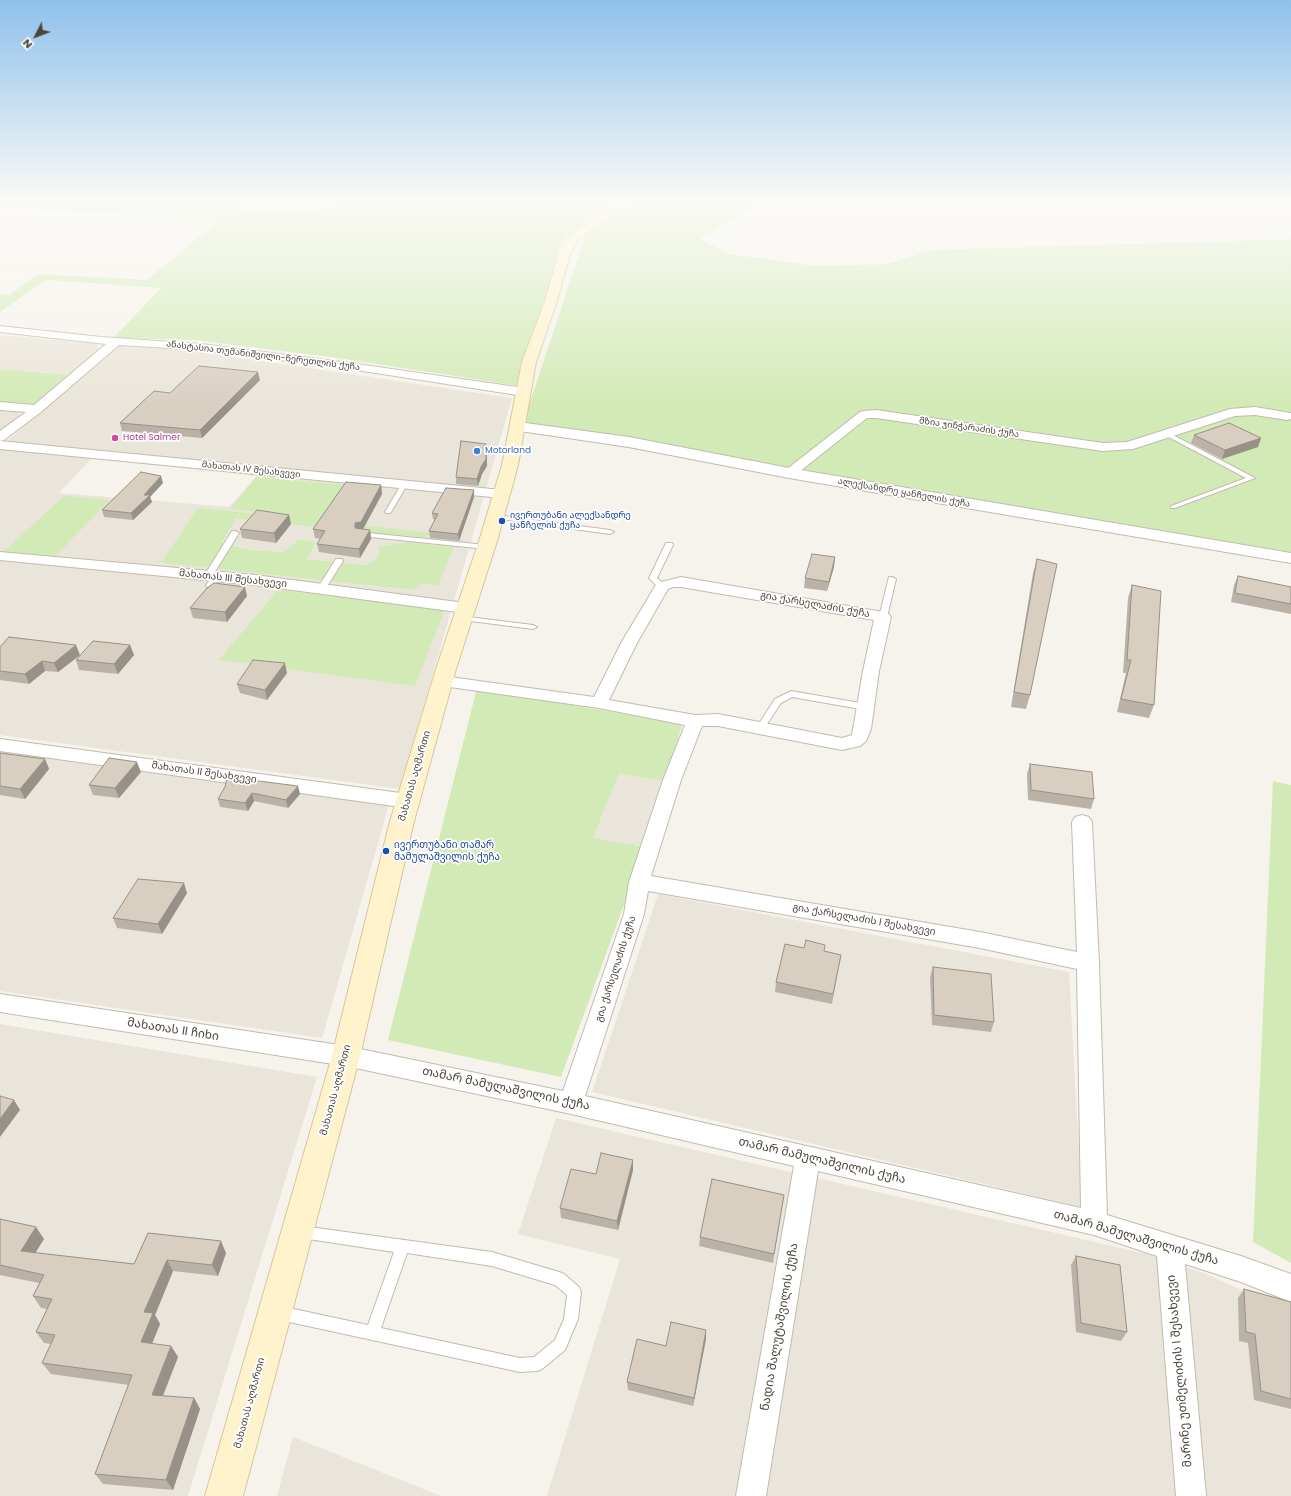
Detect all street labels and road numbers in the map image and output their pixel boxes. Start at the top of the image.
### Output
street label: ანასტასია თუმანიშვილი-წერეთლის ქუჩა [166,339,360,373]
street label: მზია ჯინჭარაძის ქუჩა [918,416,1020,440]
street label: მახათას IV შესახვევი [201,459,301,481]
street label: ალექსანდრე ყანჩელის ქუჩა [837,476,971,510]
street label: მახათას III შესახვევი [178,567,288,591]
street label: გია ქარსელაძის ქუჩა [759,589,871,621]
street label: მახათას აღმართი [396,729,434,823]
street label: მახათას II შესახვევი [151,760,257,786]
street label: გია ქარსელაძის I შესახვევი [792,901,936,939]
street label: გია ქარსელაძის ქუჩა [593,914,639,1024]
street label: მახათას II ჩიხი [126,1016,220,1044]
street label: მახათას აღმართი [318,1043,354,1137]
street label: თამარ მამულაშვილის ქუჩა [421,1064,591,1114]
street label: თამარ მამულაშვილის ქუჩა [737,1135,907,1187]
street label: თამარ მამულაშვილის ქუჩა [1052,1208,1220,1268]
street label: ნადია შალუტაშვილის ქუჩა [758,1242,802,1412]
street label: მარინე უთმელიძის I შესახვევი [1164,1274,1196,1468]
street label: მახათას აღმართი [232,1356,268,1450]

